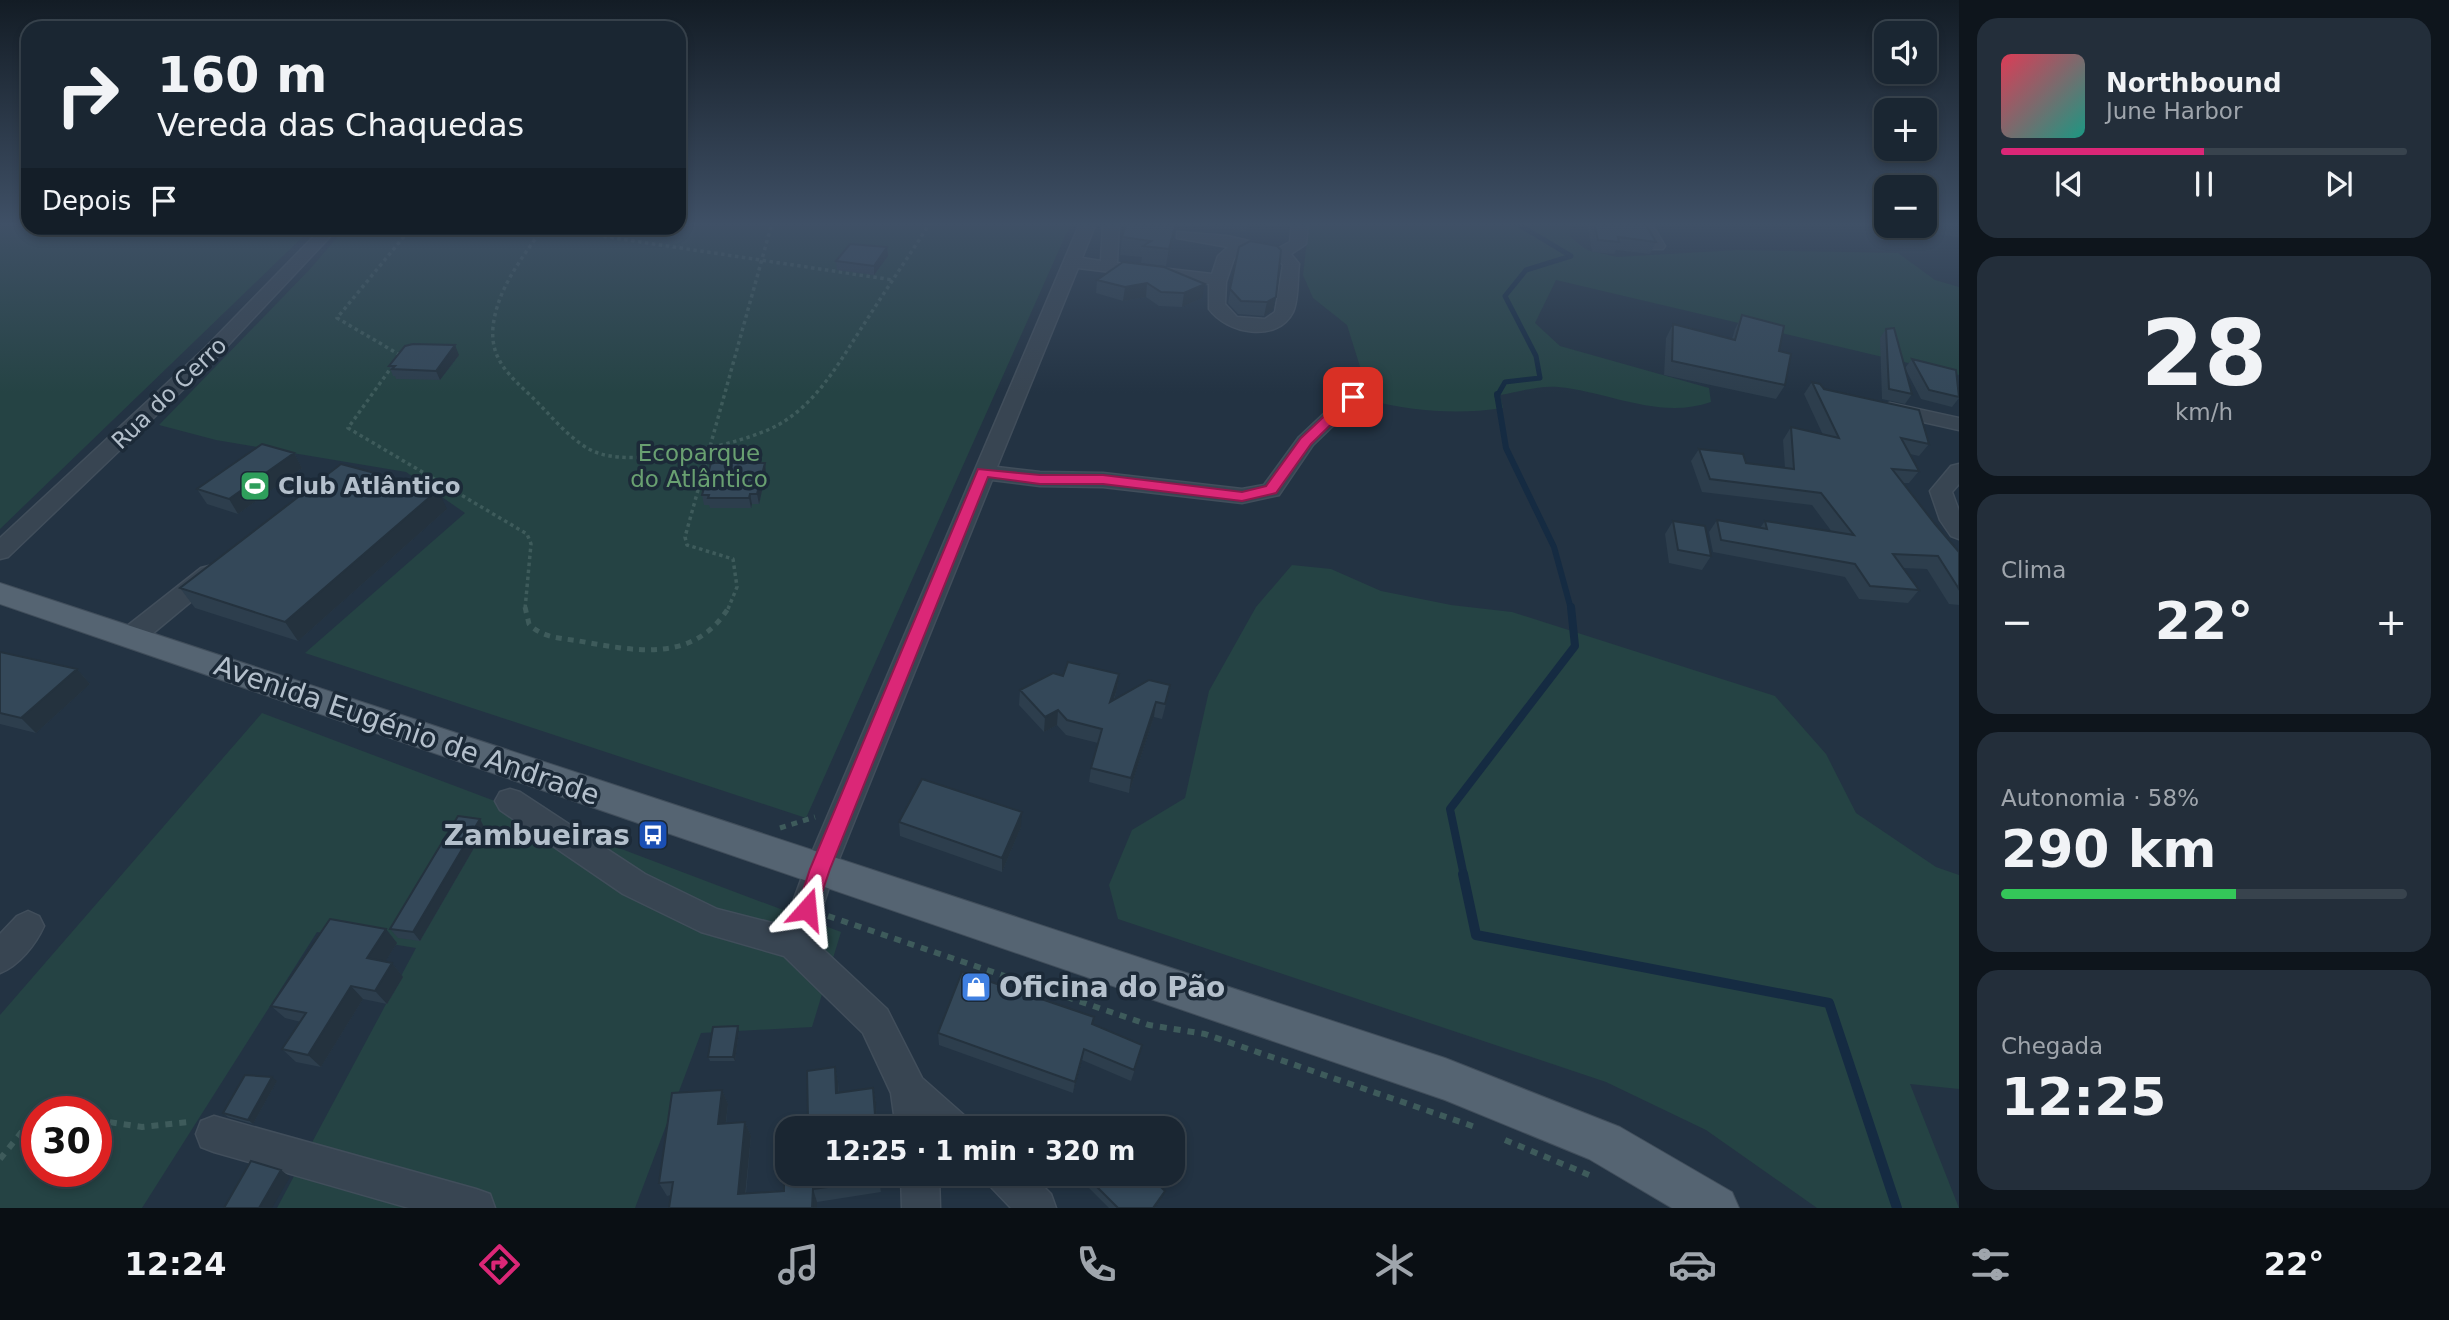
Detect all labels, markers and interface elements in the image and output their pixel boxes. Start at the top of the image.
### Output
map controls [1874,21,1937,238]
button: sound [1874,21,1937,84]
text: 160 m [157,47,327,104]
icon: right [42,49,133,140]
text: Northbound [2106,68,2282,98]
button: + [1874,98,1937,161]
text: June Harbor [2106,98,2242,124]
text: Vereda das Chaquedas [157,106,524,144]
icon: previous [2050,165,2088,203]
icon: pause [2185,165,2223,203]
icon: next [2320,165,2358,203]
button: − [1874,175,1937,238]
icon: arrive [145,182,183,220]
text: Depois [42,186,131,216]
text: 28 [2141,301,2267,406]
street label: Rua do Cerro [106,332,232,454]
pin [1323,367,1383,427]
icon: arrive [1334,378,1372,416]
text: km/h [2175,399,2233,425]
park label: Ecoparque do Atlântico [630,440,768,492]
sports icon: Club Atlântico [238,469,272,503]
place label: Club Atlântico [278,473,461,499]
text: Clima [2001,557,2066,583]
text: 22° [2155,591,2253,651]
text: − [2001,600,2033,644]
text: + [2375,600,2407,644]
street label: Avenida Eugénio de Andrade [210,649,604,812]
text: Autonomia · 58% [2001,785,2199,811]
bus stop icon: Zambueiras [636,818,670,852]
place label: Zambueiras [444,819,630,852]
text: 290 km [2001,819,2216,879]
position arrow [770,872,844,946]
shop icon: Oficina do Pão [959,970,993,1004]
place label: Oficina do Pão [999,971,1225,1004]
text: Chegada [2001,1033,2103,1059]
text: 12:25 [2001,1067,2167,1127]
speed limit sign: 30 [21,1096,112,1187]
text: 12:25 · 1 min · 320 m [825,1136,1135,1166]
icon: directions [475,1240,524,1289]
icon: music [774,1240,823,1289]
icon: phone [1072,1240,1121,1289]
icon: climate [1370,1240,1419,1289]
icon: car [1668,1240,1717,1289]
icon: filters [1966,1240,2015,1289]
text: 12:24 [125,1245,226,1283]
text: 22° [2264,1245,2324,1283]

